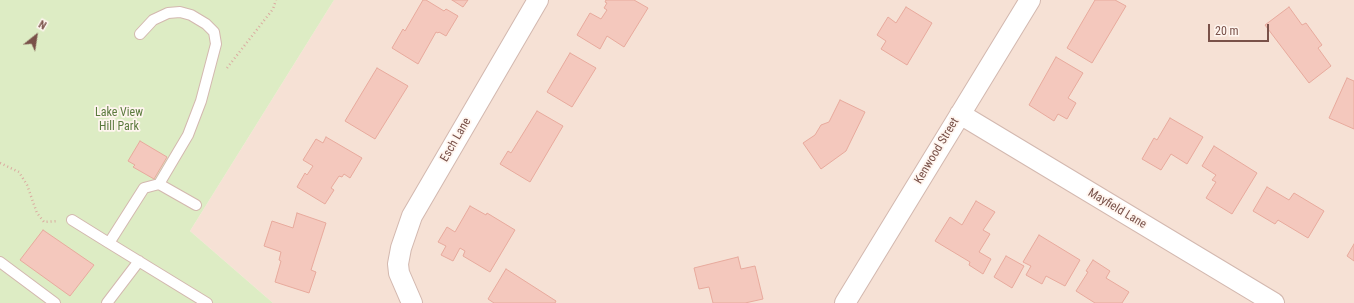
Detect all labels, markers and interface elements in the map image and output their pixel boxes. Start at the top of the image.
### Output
north arrow [16,16,56,56]
scale bar [1210,16,1271,42]
text: N [36,18,48,32]
text: 20 m [1215,24,1239,38]
park label: Lake View Hill Park [95,106,143,134]
street label: Esch Lane [438,115,474,165]
street label: Kenwood Street [912,115,962,187]
street label: Mayfield Lane [1085,186,1149,232]

